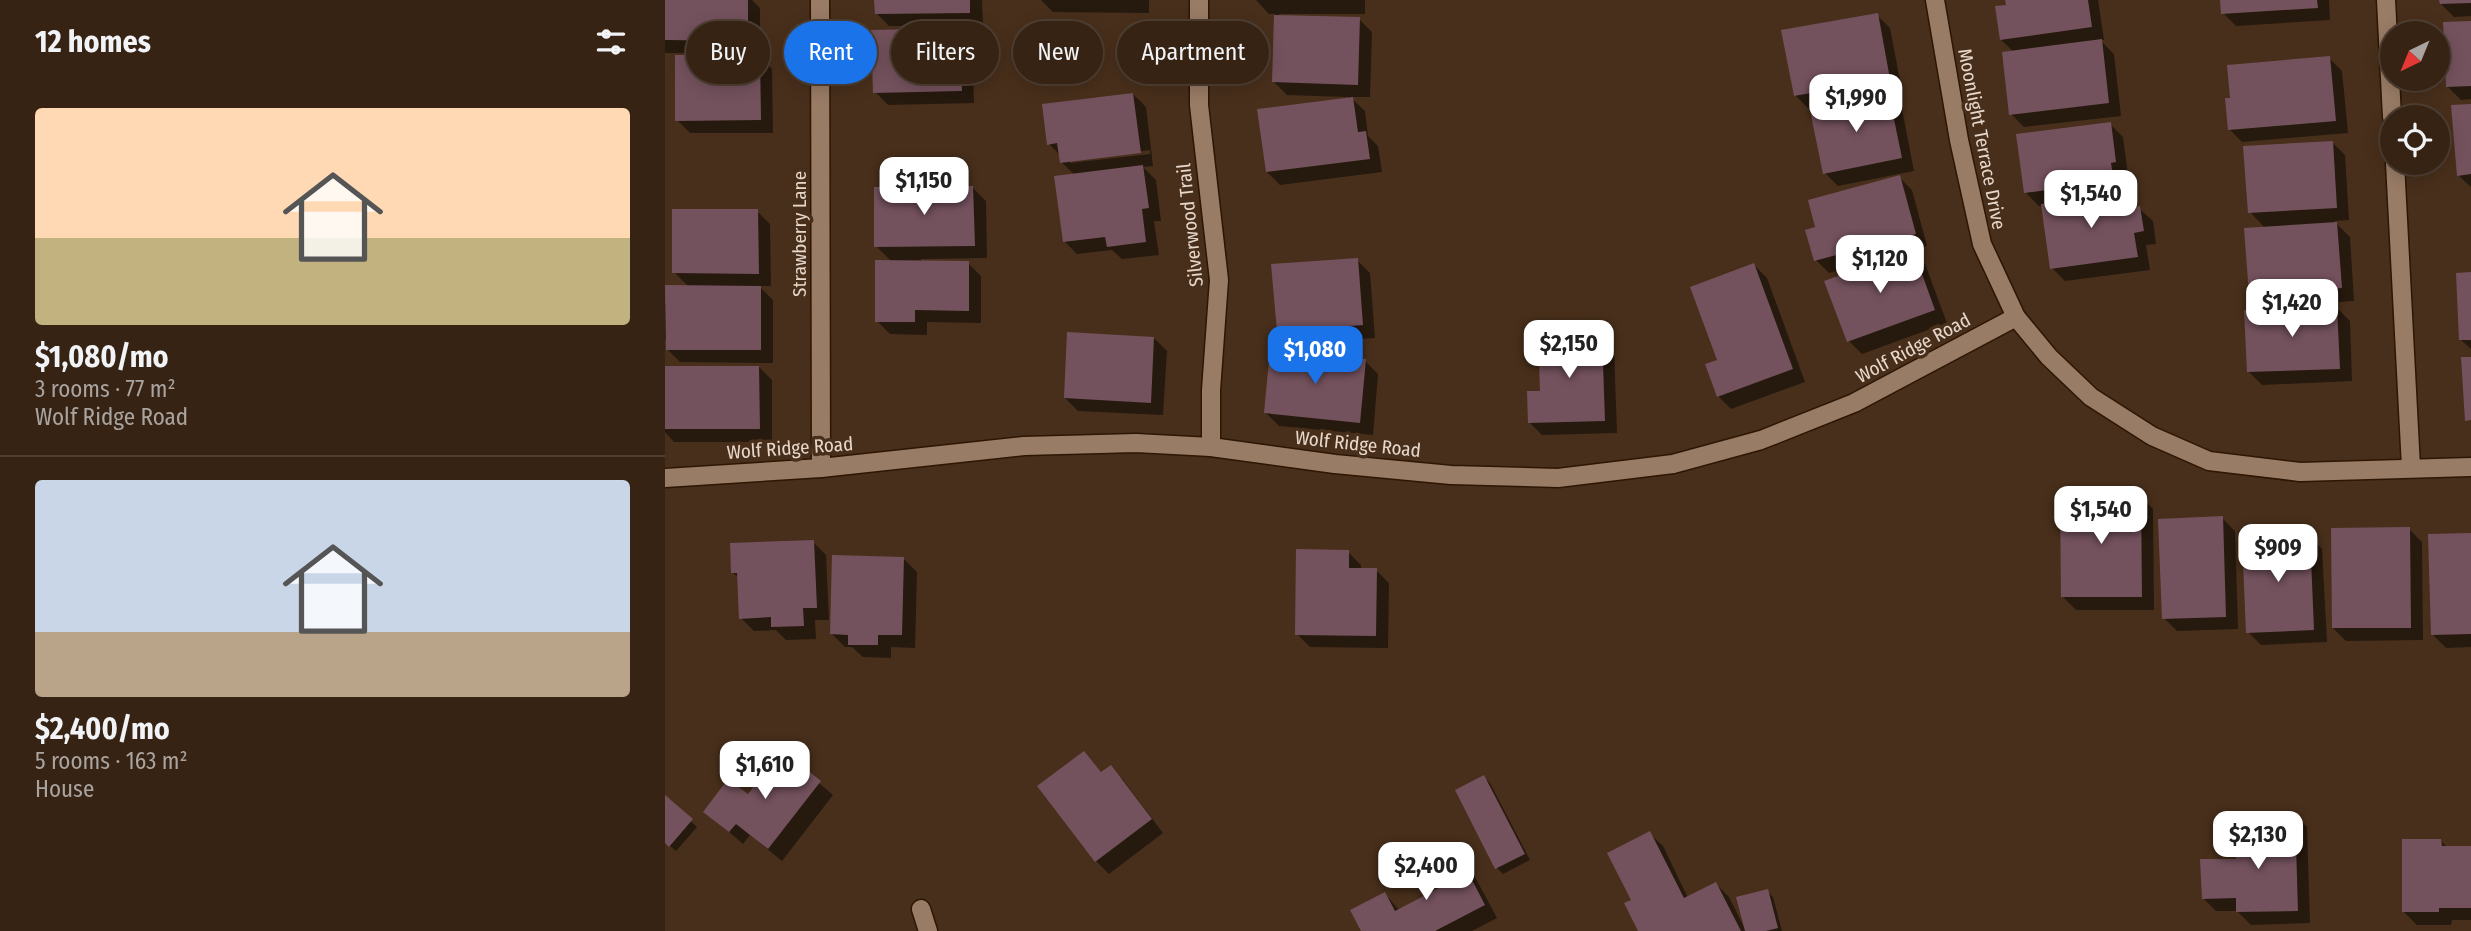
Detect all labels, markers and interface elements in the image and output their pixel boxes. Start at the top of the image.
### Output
chip: Buy [686,21,770,84]
chip: Rent [784,21,877,84]
chip: Filters [891,21,999,84]
chip: New [1013,21,1103,84]
chip: Apartment [1117,21,1269,84]
north arrow [2380,21,2450,91]
map controls [2380,21,2450,175]
icon: filters [592,23,630,61]
text: 12 homes [35,24,151,60]
street label: Moonlight Terrace Drive [1953,47,2011,231]
pin: $1,990 [1799,74,1913,134]
text: $1,990 [1825,83,1887,111]
button: locate [2380,105,2450,175]
icon: home [270,154,396,280]
pin: $1,150 [867,158,981,217]
street label: Silverwood Trail [1172,162,1208,288]
text: $1,150 [896,166,952,194]
pin: $1,540 [2034,170,2148,230]
street label: Strawberry Lane [788,171,811,297]
text: $1,540 [2060,179,2122,207]
pin: $1,120 [1823,236,1937,295]
text: $1,120 [1852,244,1908,272]
pin: $1,420 [2235,280,2349,339]
text: $1,420 [2262,288,2322,316]
street label: Wolf Ridge Road [1852,308,1974,388]
pin: $2,150 [1512,320,1626,380]
pin: $1,080 [1258,326,1372,386]
text: $2,150 [1540,329,1598,357]
text: $1,080 [1284,335,1346,363]
text: $1,080/mo [35,339,169,375]
text: 3 rooms · 77 m² [35,375,176,403]
text: Wolf Ridge Road [35,403,188,431]
street label: Wolf Ridge Road [1294,426,1422,462]
street label: Wolf Ridge Road [726,432,854,464]
pin: $1,540 [2044,486,2158,546]
text: $1,540 [2070,495,2132,523]
pin: $909 [2237,524,2319,584]
icon: home [270,526,396,652]
text: $909 [2254,533,2302,561]
text: $2,400/mo [35,711,170,747]
pin: $1,610 [708,742,822,801]
text: 5 rooms · 163 m² [35,747,188,775]
text: $1,610 [736,750,794,778]
text: House [35,775,94,803]
pin: $2,130 [2201,812,2315,871]
text: $2,130 [2229,820,2287,848]
pin: $2,400 [1369,842,1483,902]
text: $2,400 [1394,851,1458,879]

